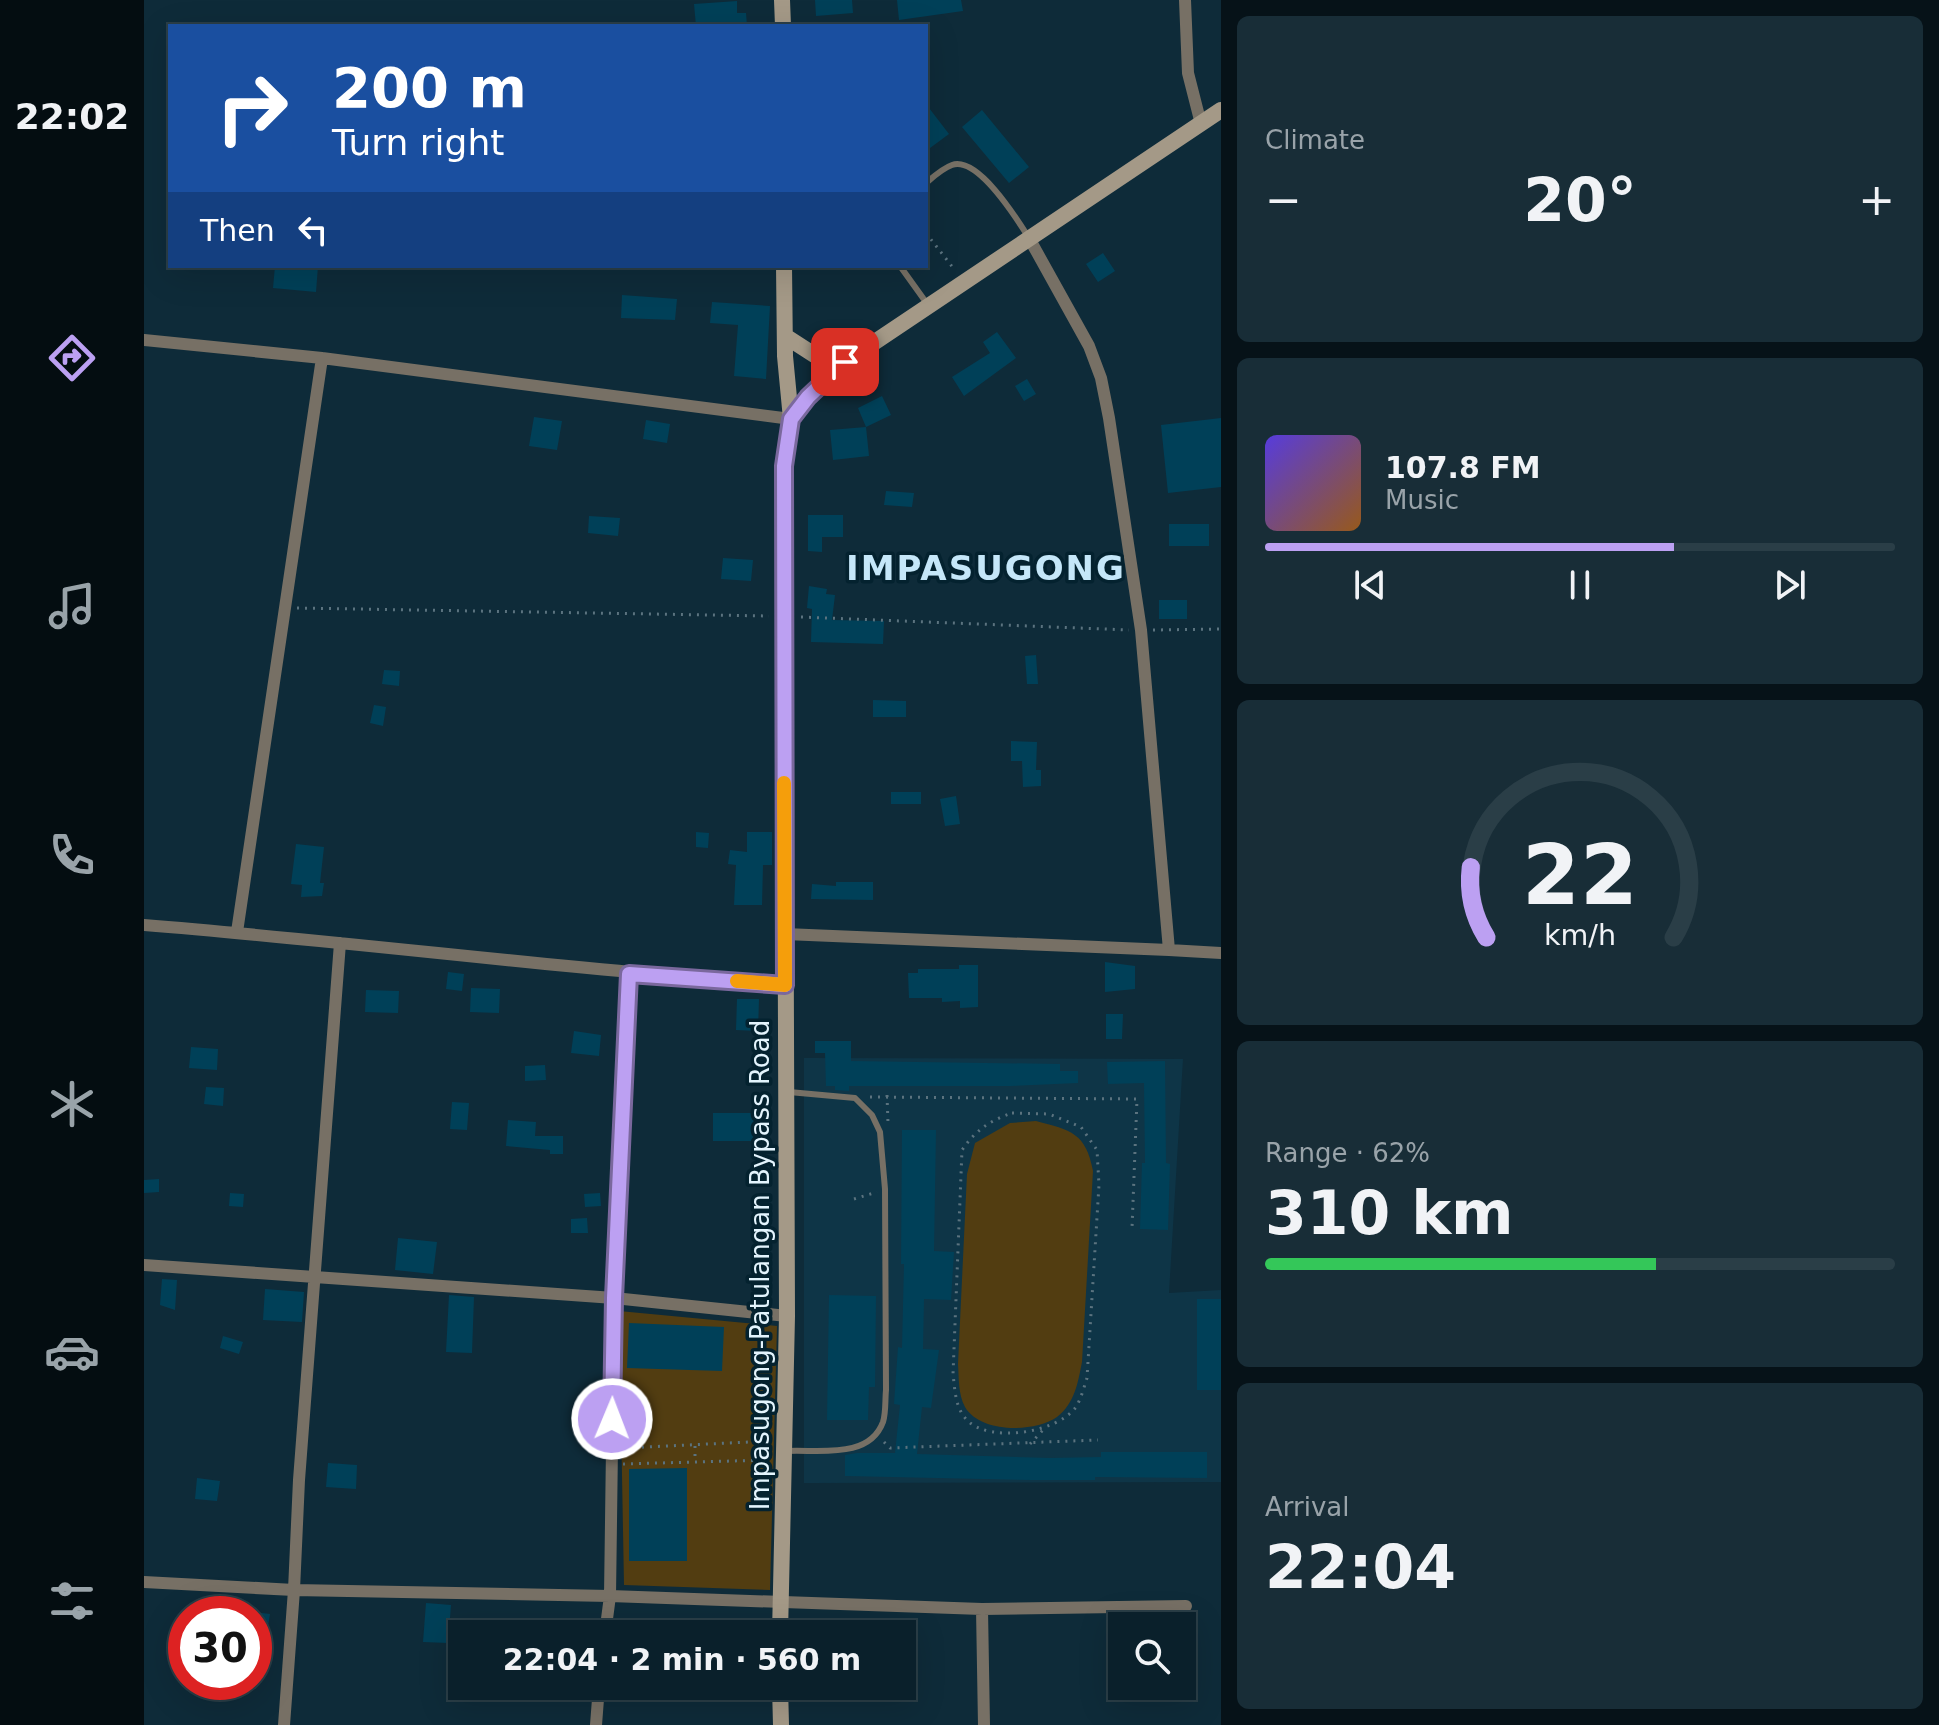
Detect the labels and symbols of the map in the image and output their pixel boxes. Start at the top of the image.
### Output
pin [811,328,879,396]
district label: IMPASUGONG [846,548,1126,588]
street label: Impasugong-Patulangan Bypass Road [745,1020,775,1510]
position arrow [570,1377,654,1461]
speed limit sign: 30 [168,1596,272,1700]

